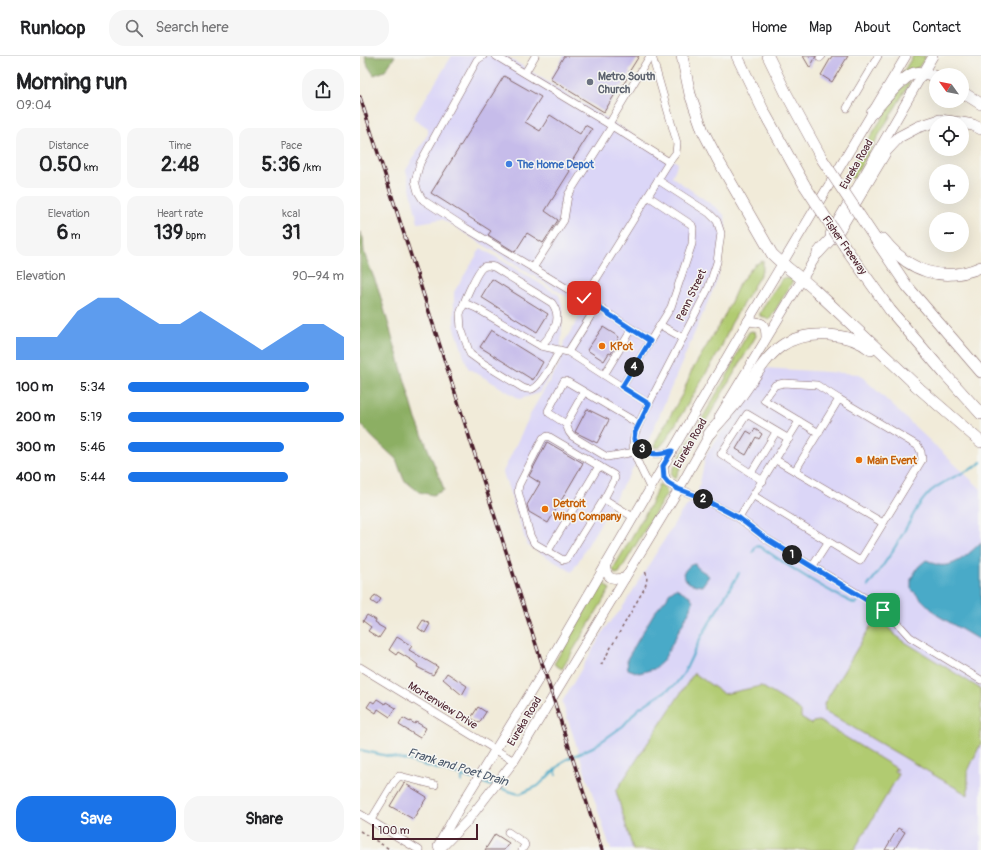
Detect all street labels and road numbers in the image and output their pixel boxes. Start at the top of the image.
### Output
street label: Eureka Road [837,137,876,191]
street label: Fisher Freeway [820,213,870,277]
street label: Penn Street [674,267,709,323]
street label: Eureka Road [671,416,710,470]
street label: Mortenview Drive [406,679,480,732]
street label: Eureka Road [505,694,544,748]

